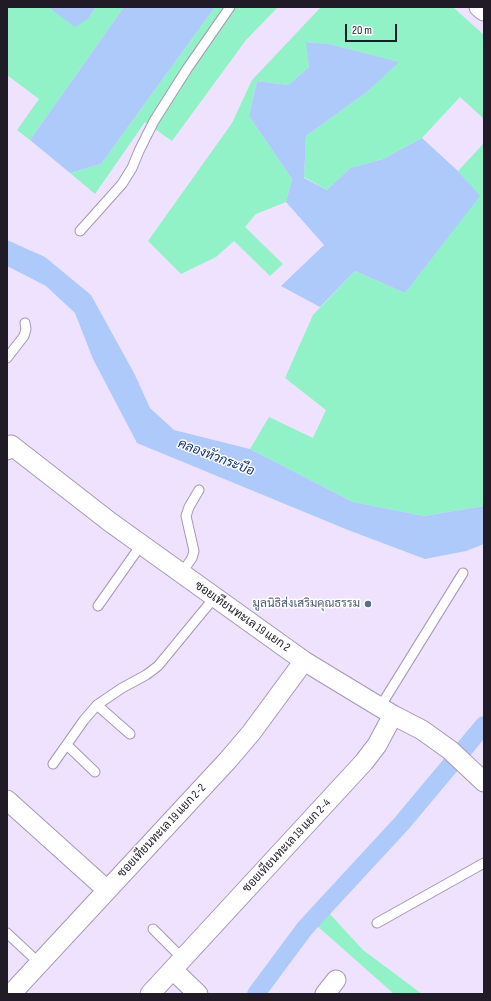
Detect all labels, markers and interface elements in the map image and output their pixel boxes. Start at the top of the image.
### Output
scale bar [347,16,399,42]
text: 20 m [352,23,372,38]
water label: คลองหัวกระบือ [176,436,256,480]
street label: ซอยเทียนทะเล 19 แยก 2 [191,579,293,655]
place label: มูลนิธิส่งเสริมคุณธรรม [253,597,360,611]
marker: มูลนิธิส่งเสริมคุณธรรม [363,599,373,609]
street label: ซอยเทียนทะเล 19 แยก 2-2 [115,781,209,881]
street label: ซอยเทียนทะเล 19 แยก 2-4 [240,796,334,896]

